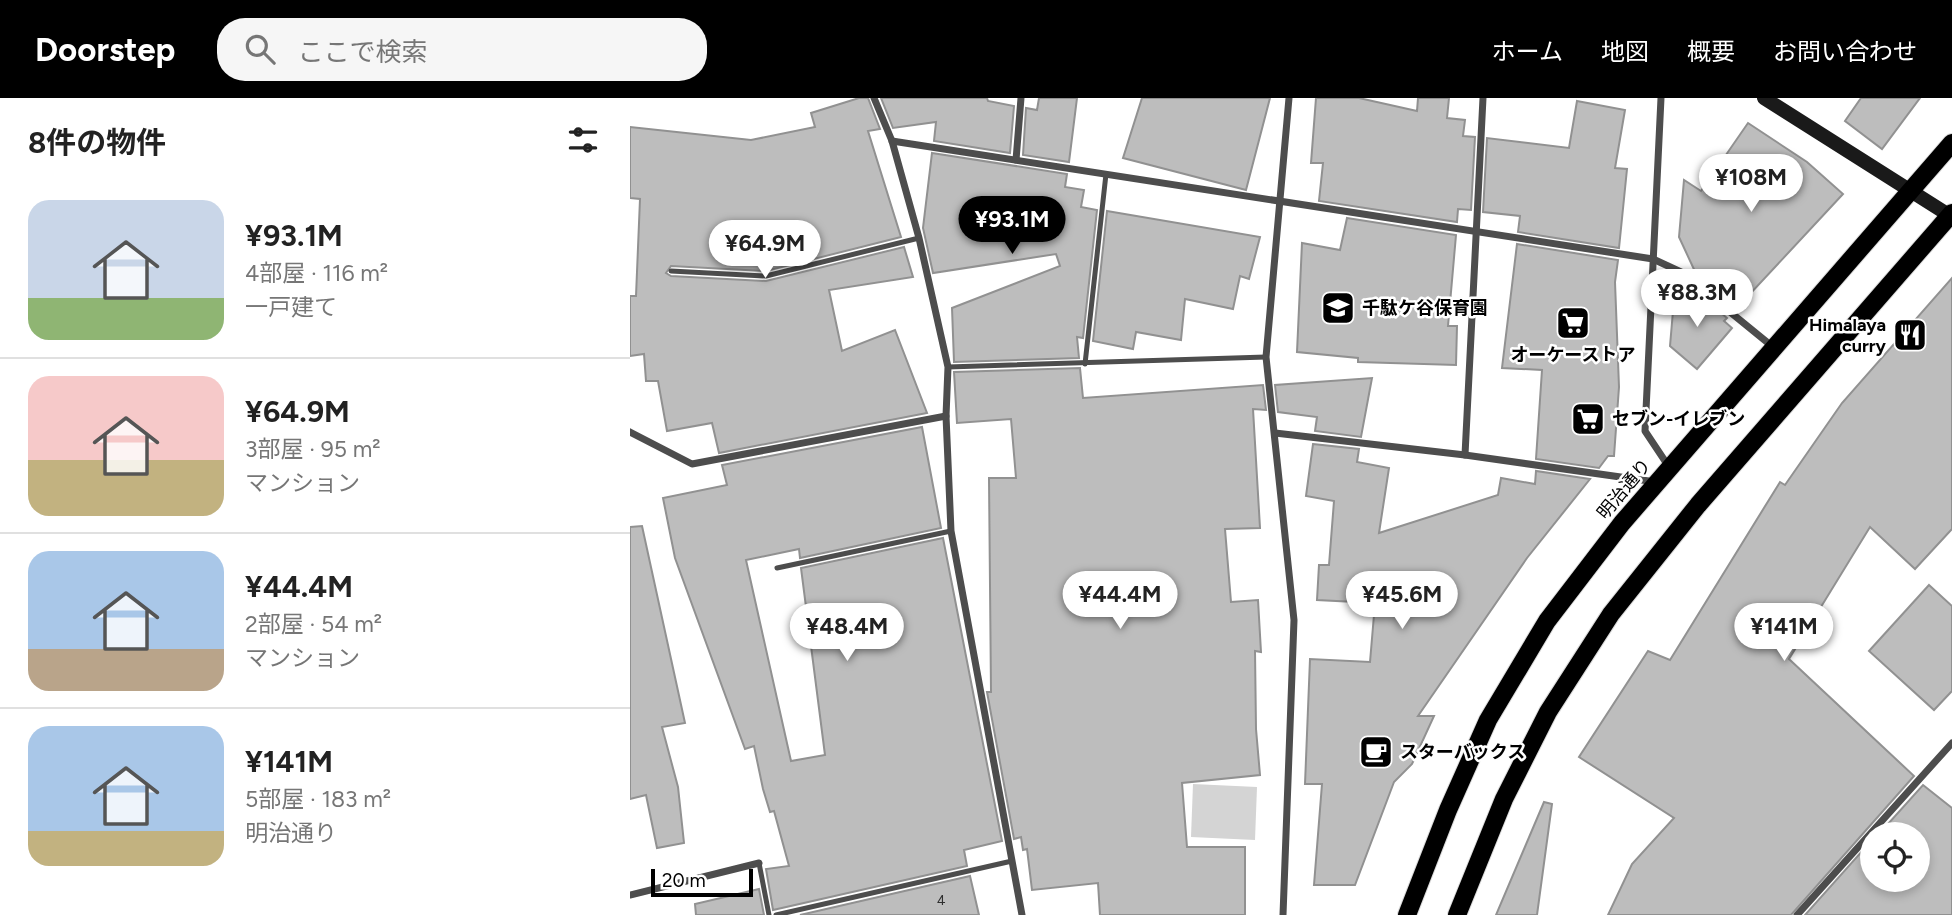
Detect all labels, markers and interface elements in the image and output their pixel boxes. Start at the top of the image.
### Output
search box [217,18,707,81]
text: Doorstep [35,30,175,69]
icon: search [241,30,279,68]
text: ここで検索 [297,36,427,68]
text: ホーム [1492,37,1563,66]
text: 地図 [1601,37,1649,66]
text: 概要 [1687,37,1735,66]
text: お問い合わせ [1773,37,1917,66]
icon: filters [564,121,602,159]
text: 8件の物件 [28,124,166,161]
pin: ¥108M [1702,155,1800,214]
text: ¥108M [1715,163,1787,191]
pin: ¥93.1M [955,197,1069,256]
text: ¥93.1M [975,205,1049,233]
text: ¥93.1M [245,217,343,254]
pin: ¥64.9M [708,220,822,280]
icon: home [84,228,168,312]
text: ¥64.9M [725,229,805,257]
text: 4部屋 · 116 m² [245,259,388,287]
pin: ¥88.3M [1640,270,1754,329]
text: ¥88.3M [1657,278,1737,306]
school or university icon: 千駄ケ谷保育園 [1319,289,1357,327]
text: 一戸建て [245,293,337,321]
place label: 千駄ケ谷保育園 [1362,297,1488,319]
supermarket icon: オーケーストア [1554,304,1592,342]
place label: Himalaya curry [1809,314,1887,357]
restaurant icon: Himalaya curry [1891,316,1929,354]
place label: オーケーストア [1510,344,1636,366]
text: ¥64.9M [245,393,350,430]
supermarket icon: セブン-イレブン [1569,400,1607,438]
icon: home [84,404,168,488]
place label: セブン-イレブン [1612,408,1745,430]
text: 3部屋 · 95 m² [245,435,381,463]
street label: 明治通り [1592,454,1656,524]
text: マンション [245,469,360,497]
text: ¥44.4M [245,568,353,605]
pin: ¥44.4M [1063,572,1177,631]
pin: ¥45.6M [1345,572,1459,631]
icon: home [84,579,168,663]
text: ¥44.4M [1079,580,1161,608]
text: ¥45.6M [1362,580,1442,608]
pin: ¥48.4M [790,603,904,663]
pin: ¥141M [1735,603,1833,663]
text: 2部屋 · 54 m² [245,610,382,638]
text: ¥48.4M [806,612,888,640]
text: ¥141M [1750,612,1818,640]
text: マンション [245,644,360,672]
cafe icon: スターバックス [1357,733,1395,771]
place label: スターバックス [1400,741,1525,763]
text: ¥141M [245,743,333,780]
icon: home [84,754,168,838]
text: 5部屋 · 183 m² [245,785,391,813]
text: 明治通り [245,819,337,847]
map controls [1860,822,1930,892]
button: locate [1860,822,1930,892]
scale bar [651,866,752,898]
text: 20 m [662,869,706,892]
house number: 4 [937,892,946,909]

